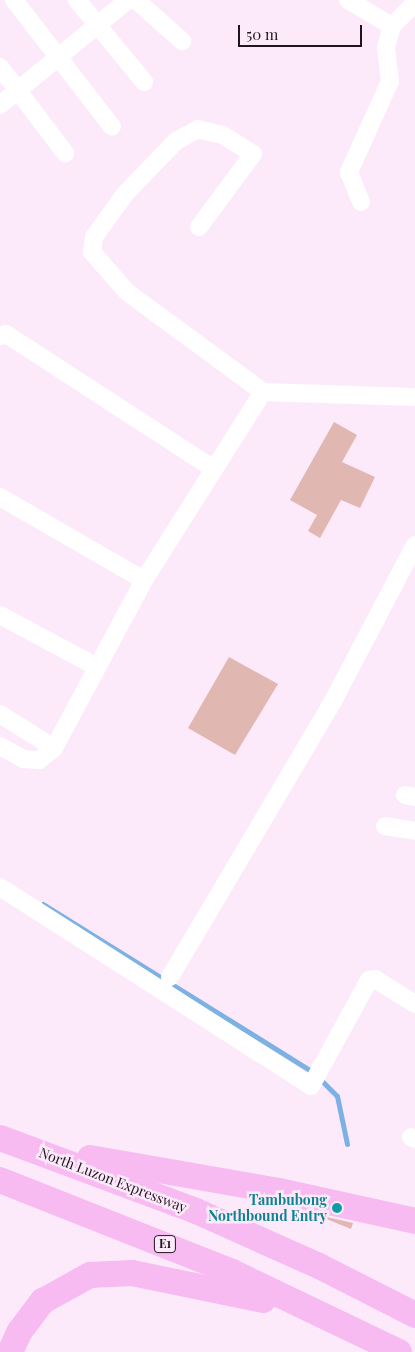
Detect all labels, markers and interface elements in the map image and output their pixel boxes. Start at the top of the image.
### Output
scale bar [240,15,364,47]
text: 50 m [246,24,278,44]
street label: North Luzon Expressway [37,1144,189,1216]
place label: Tambubong Northbound Entry [208,1192,327,1224]
marker: Tambubong Northbound Entry [331,1202,343,1214]
road number: E1 [154,1234,176,1254]

